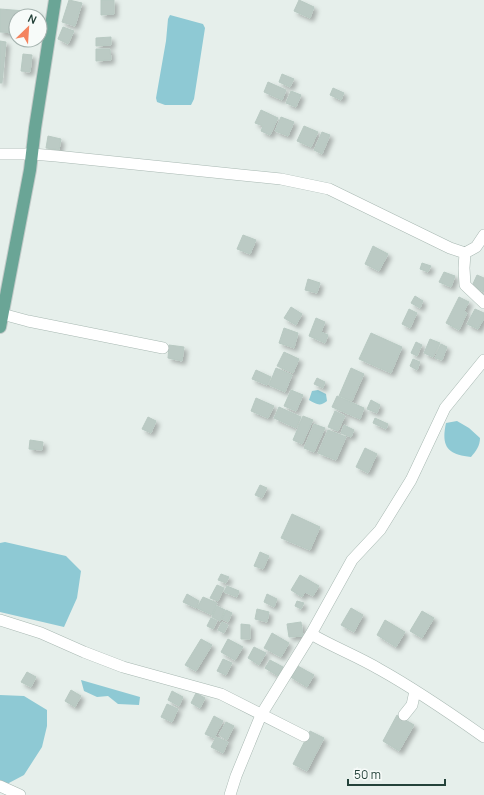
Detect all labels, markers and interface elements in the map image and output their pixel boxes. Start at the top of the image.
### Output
north arrow [8,8,48,48]
text: N [26,10,39,27]
scale bar [348,761,445,787]
text: 50 m [354,766,381,783]

